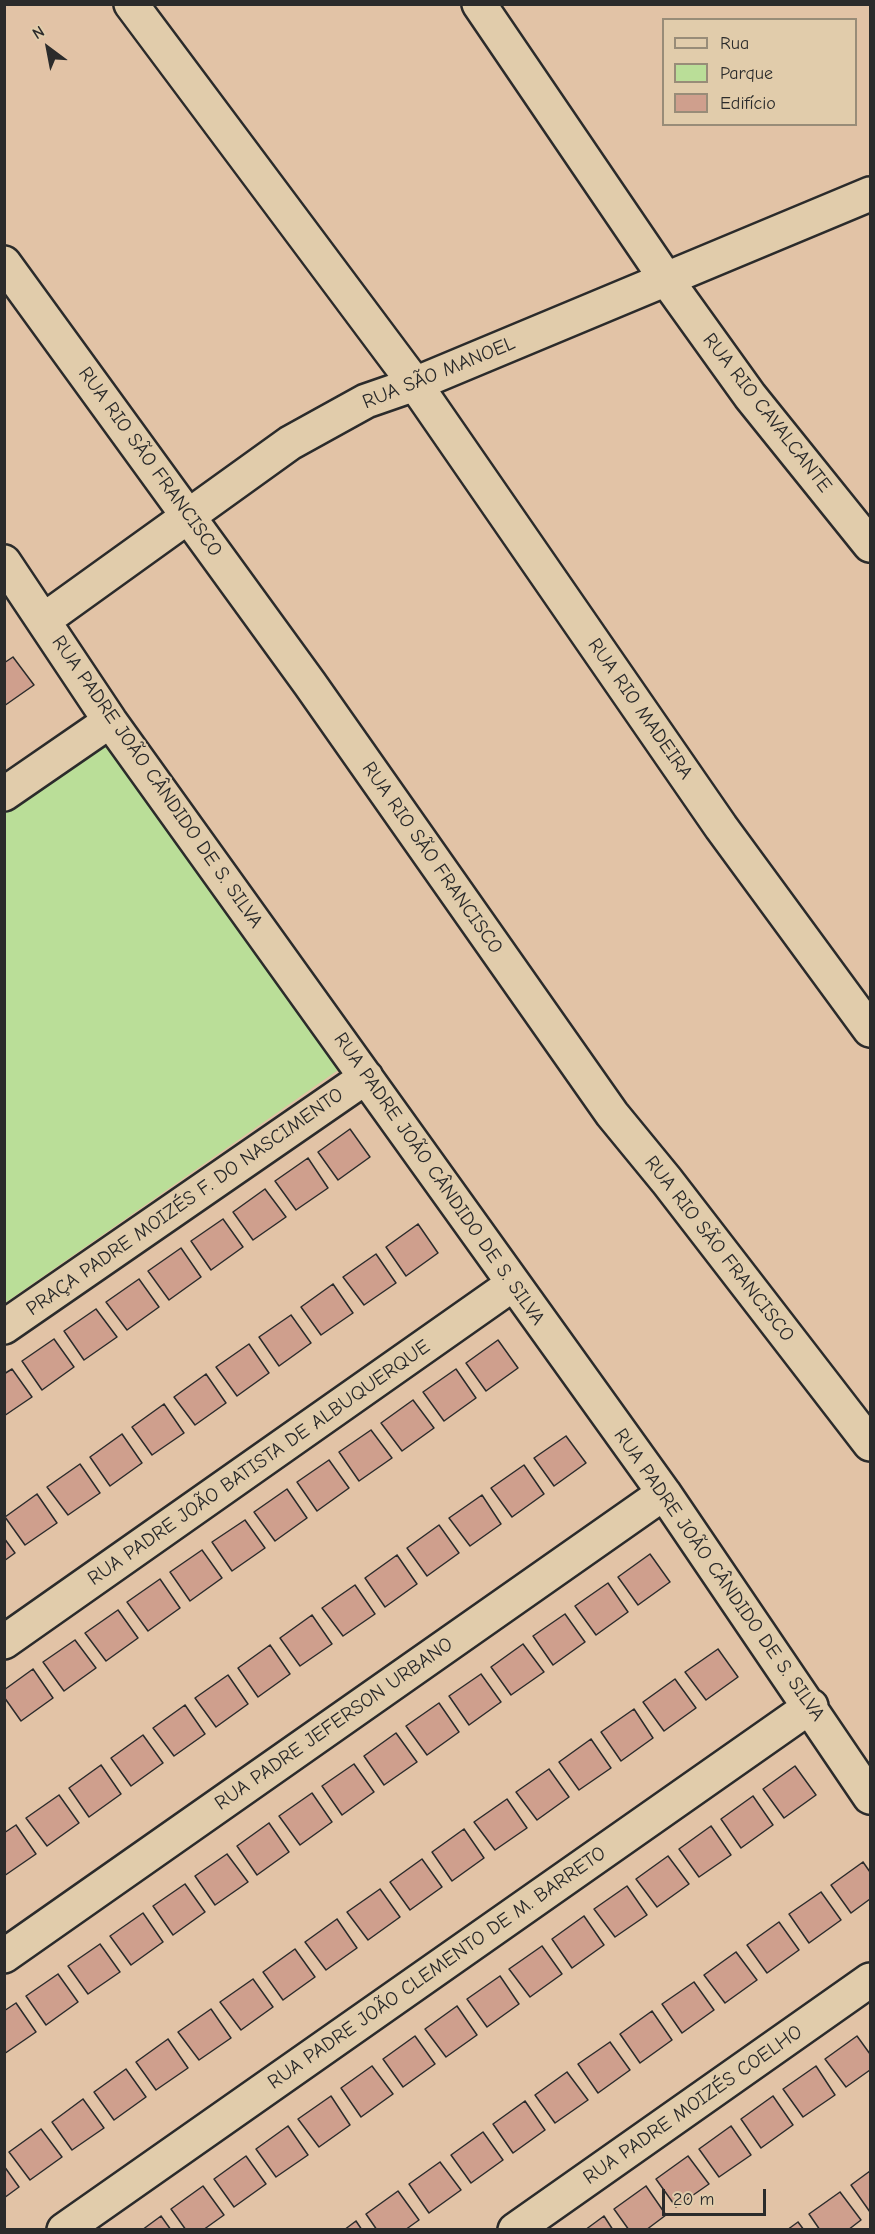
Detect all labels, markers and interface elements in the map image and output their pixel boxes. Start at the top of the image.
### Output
north arrow [18,18,78,78]
legend [662,18,857,126]
text: N [29,22,48,43]
text: Rua [720,33,749,54]
text: Parque [720,63,773,84]
text: Edifício [720,93,776,114]
street label: RUA RIO CAVALCANTE [697,329,837,497]
street label: RUA SÃO MANOEL [359,331,519,415]
street label: RUA RIO SÃO FRANCISCO [73,362,227,562]
street label: RUA PADRE JOÃO CÂNDIDO DE S. SILVA [46,631,268,933]
street label: RUA RIO MADEIRA [582,634,698,784]
street label: RUA RIO SÃO FRANCISCO [356,757,508,959]
street label: RUA PADRE JOÃO CÂNDIDO DE S. SILVA [328,1028,550,1330]
street label: PRAÇA PADRE MOIZÉS F. DO NASCIMENTO [22,1083,348,1321]
street label: RUA RIO SÃO FRANCISCO [639,1151,799,1347]
street label: RUA PADRE JOÃO BATISTA DE ALBUQUERQUE [83,1335,435,1591]
street label: RUA PADRE JOÃO CÂNDIDO DE S. SILVA [608,1424,830,1726]
street label: RUA PADRE JEFERSON URBANO [210,1632,458,1816]
street label: RUA PADRE JOÃO CLEMENTO DE M. BARRETO [263,1841,611,2095]
street label: RUA PADRE MOIZÉS COELHO [579,2020,807,2190]
scale bar [665,2177,768,2215]
text: 20 m [673,2189,714,2210]

